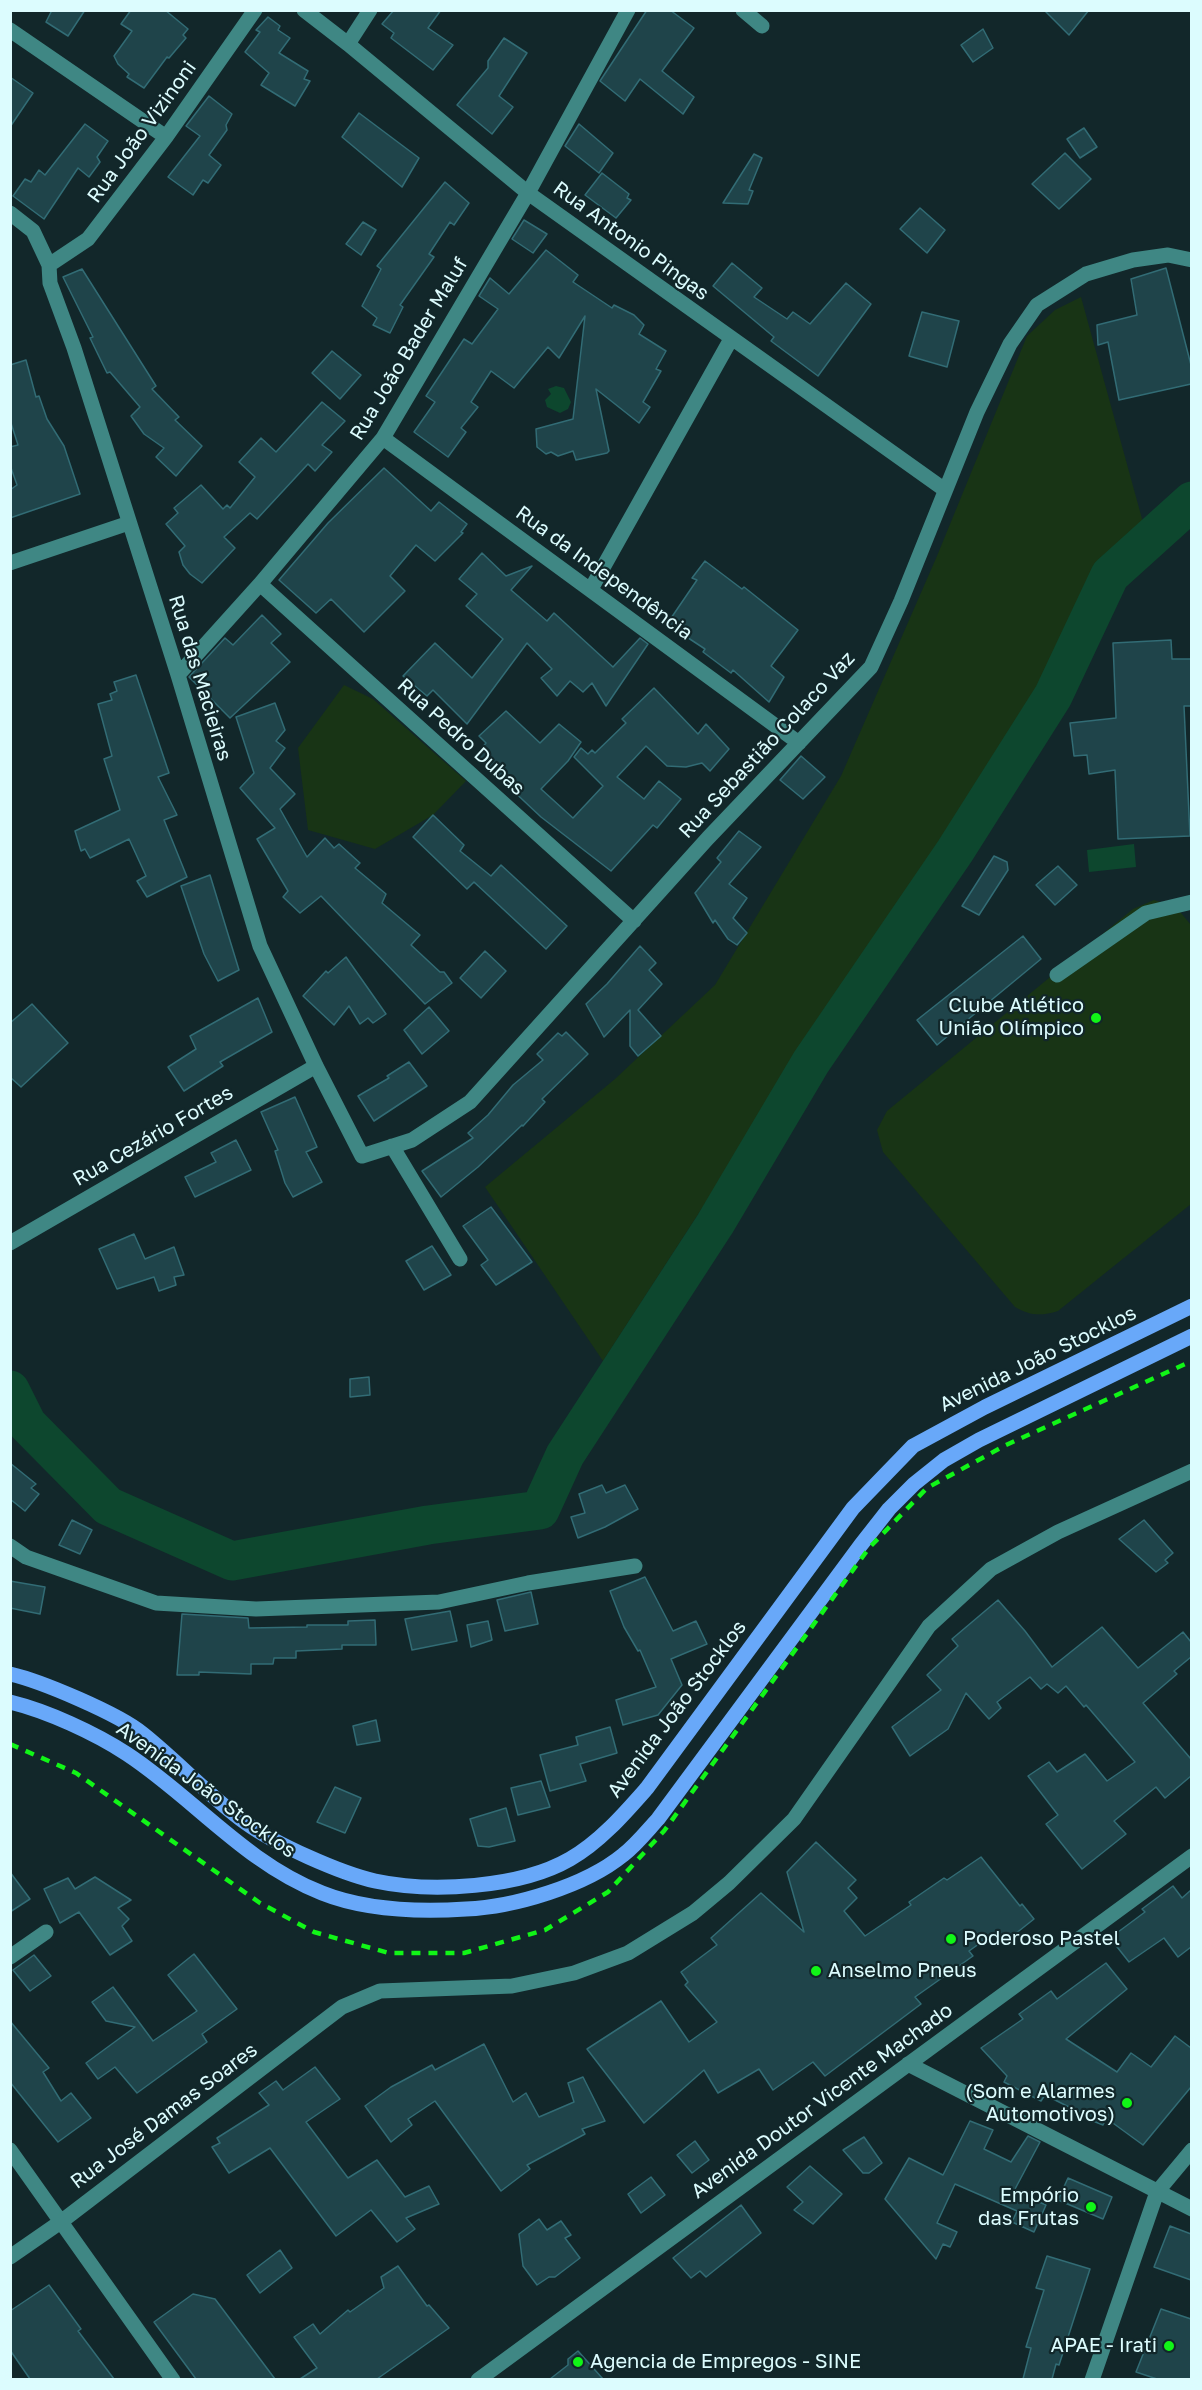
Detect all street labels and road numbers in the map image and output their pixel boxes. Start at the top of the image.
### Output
street label: Rua João Vizinoni [83,56,201,208]
street label: Rua Antonio Pingas [548,176,714,306]
street label: Rua João Bader Maluf [345,253,473,445]
street label: Rua da Independência [511,501,697,645]
street label: Rua das Macieiras [163,592,237,764]
street label: Rua Sebastião Colaco Vaz [674,647,860,843]
street label: Rua Pedro Dubas [392,673,530,801]
street label: Rua Cezário Fortes [69,1080,237,1192]
street label: Avenida João Stocklos [936,1301,1140,1417]
street label: Avenida João Stocklos [603,1616,751,1802]
street label: Avenida João Stocklos [112,1717,300,1863]
street label: Avenida Doutor Vicente Machado [687,1998,957,2204]
street label: Rua José Damas Soares [66,2038,262,2194]

